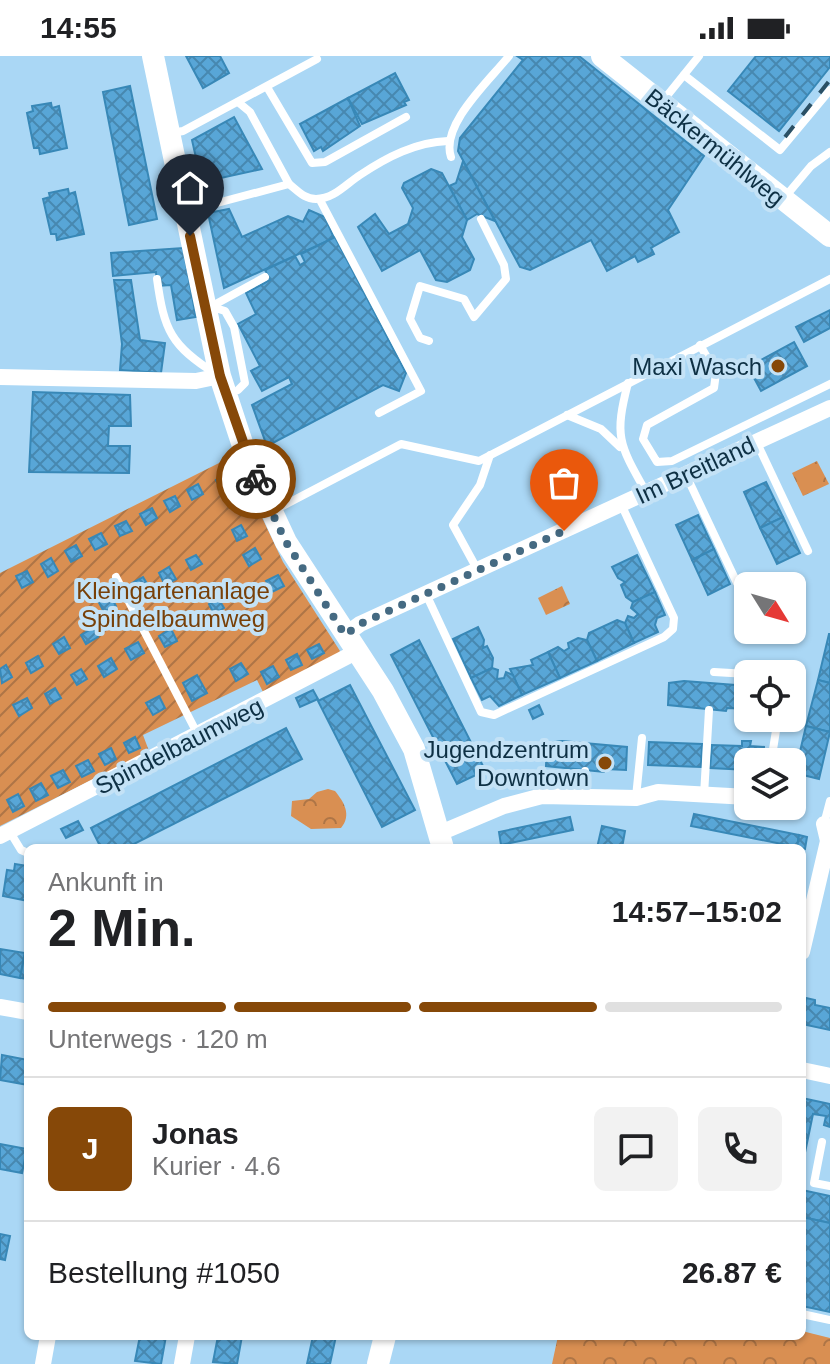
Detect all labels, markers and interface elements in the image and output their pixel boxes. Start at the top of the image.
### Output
text: 14:55 [40,11,117,44]
street label: Bäckermühlweg [640,83,790,211]
pin [156,154,224,236]
icon: home [168,166,212,210]
place label: Maxi Wasch [632,353,762,380]
marker: Maxi Wasch [769,357,787,375]
street label: Im Breitland [631,431,759,509]
courier [216,439,296,519]
pin [530,449,598,531]
icon: bike [234,457,278,501]
icon: bag [542,461,586,505]
north arrow [734,572,806,644]
map controls [734,572,806,820]
park label: Kleingartenanlage Spindelbaumweg [76,577,270,632]
button: locate [734,660,806,732]
street label: Spindelbaumweg [91,692,267,800]
place label: Jugendzentrum Downtown [424,736,589,791]
button: layers [734,748,806,820]
marker: Jugendzentrum Downtown [596,754,614,772]
text: Ankunft in [48,867,164,897]
text: 14:57–15:02 [612,895,782,928]
text: 2 Min. [48,899,195,957]
text: Unterwegs · 120 m [48,1024,268,1054]
button: chat [594,1107,678,1191]
button: phone [698,1107,782,1191]
text: Jonas [152,1117,239,1150]
text: J [82,1132,98,1165]
text: Kurier · 4.6 [152,1151,281,1181]
text: Bestellung #1050 [48,1256,280,1289]
text: 26.87 € [682,1256,782,1289]

